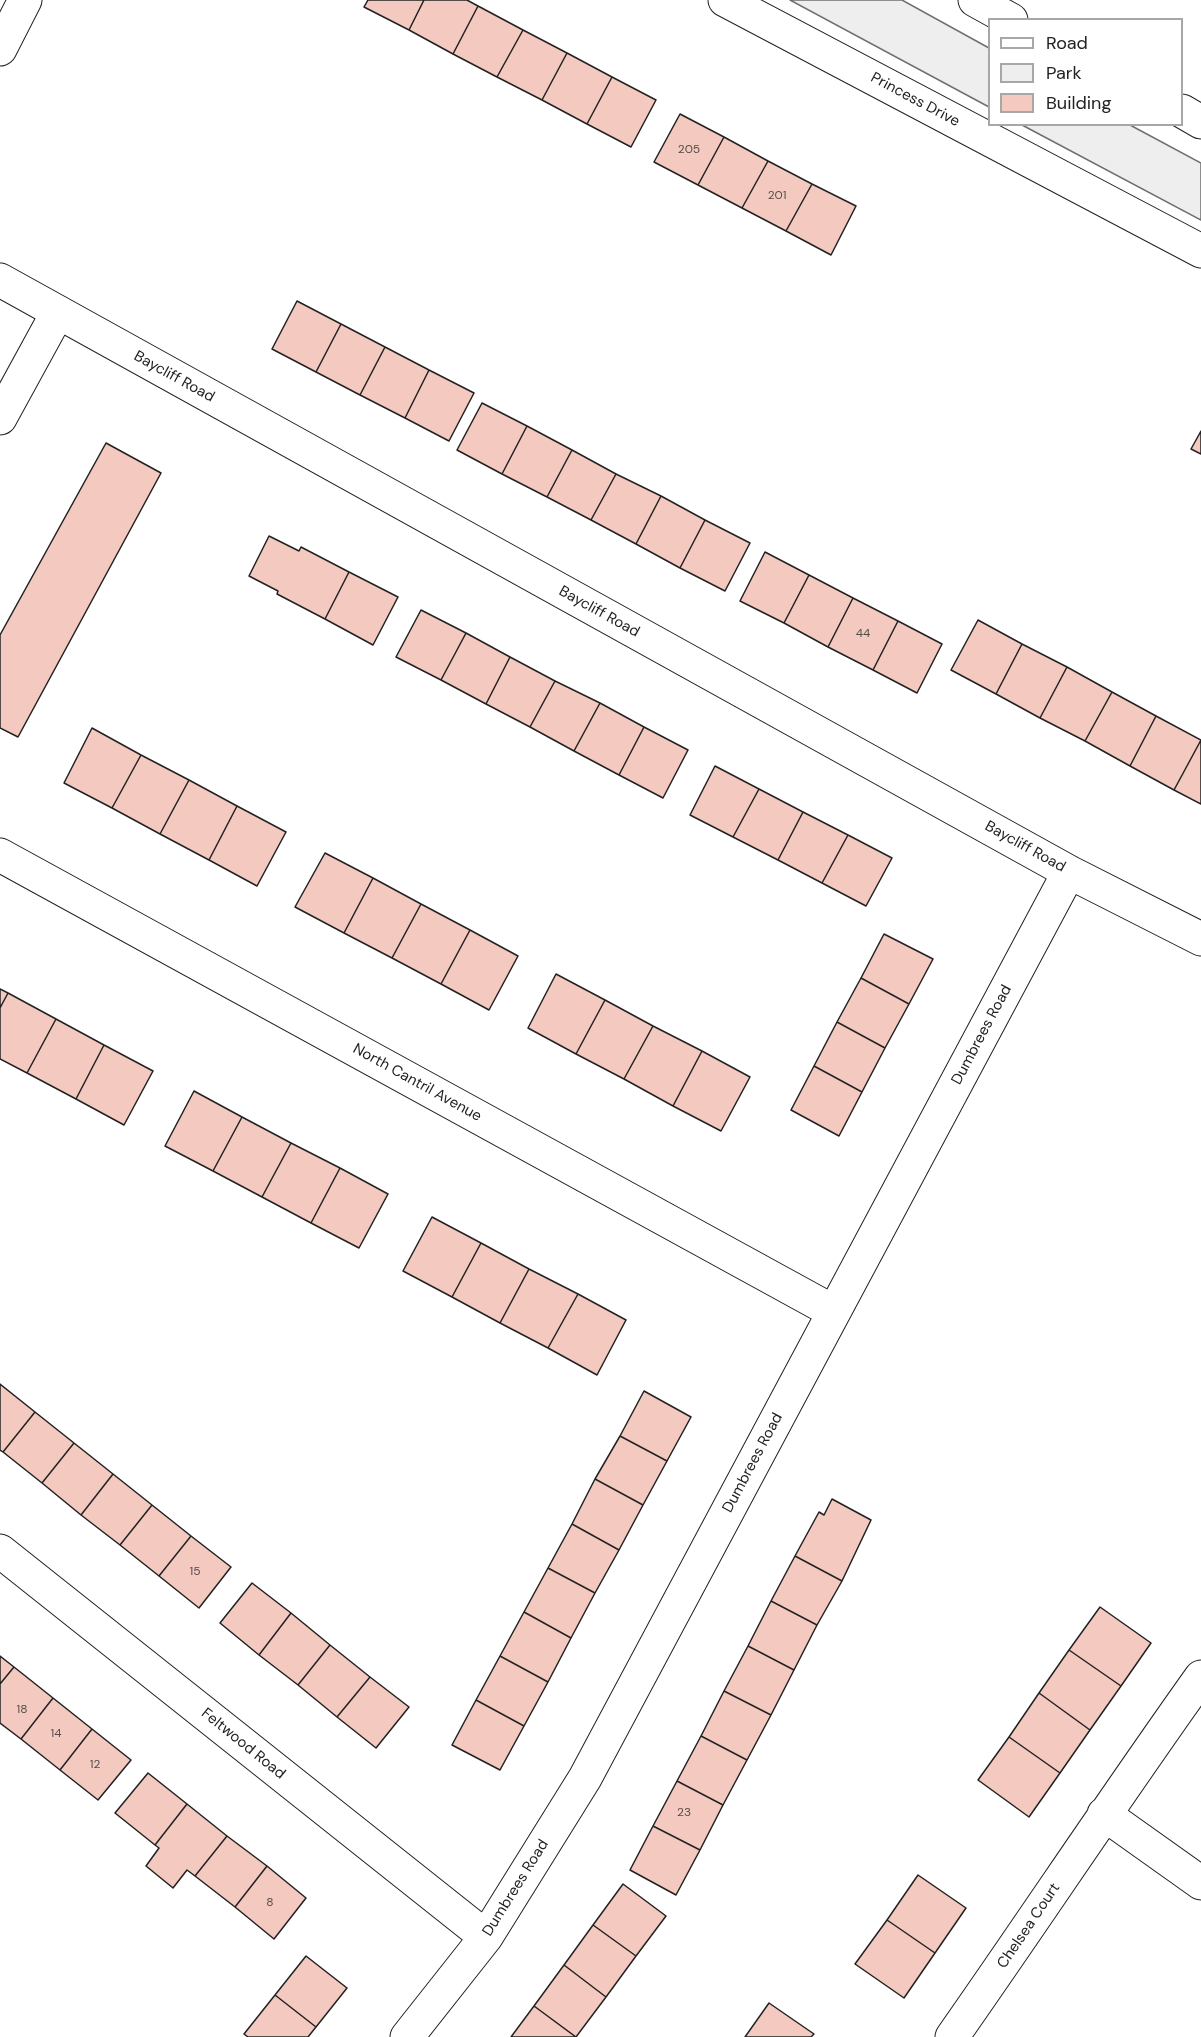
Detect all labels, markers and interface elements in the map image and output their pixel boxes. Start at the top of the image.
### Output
legend [988,18,1183,126]
text: Road [1046,31,1088,55]
text: Park [1046,61,1082,85]
street label: Princess Drive [867,69,963,131]
text: Building [1046,91,1111,115]
house number: 205 [678,143,700,157]
house number: 201 [768,189,786,203]
street label: Baycliff Road [131,347,217,407]
street label: Baycliff Road [556,582,642,642]
house number: 44 [856,627,870,641]
street label: Baycliff Road [982,817,1068,877]
street label: Dumbrees Road [948,982,1016,1088]
street label: North Cantril Avenue [350,1040,484,1126]
street label: Dumbrees Road [719,1410,787,1516]
house number: 15 [189,1565,201,1579]
house number: 18 [16,1703,28,1717]
street label: Feltwood Road [197,1705,289,1783]
house number: 14 [50,1727,62,1741]
house number: 12 [90,1758,100,1772]
house number: 23 [677,1806,691,1820]
street label: Dumbrees Road [479,1836,553,1940]
street label: Chelsea Court [994,1880,1064,1972]
house number: 8 [266,1896,274,1910]

